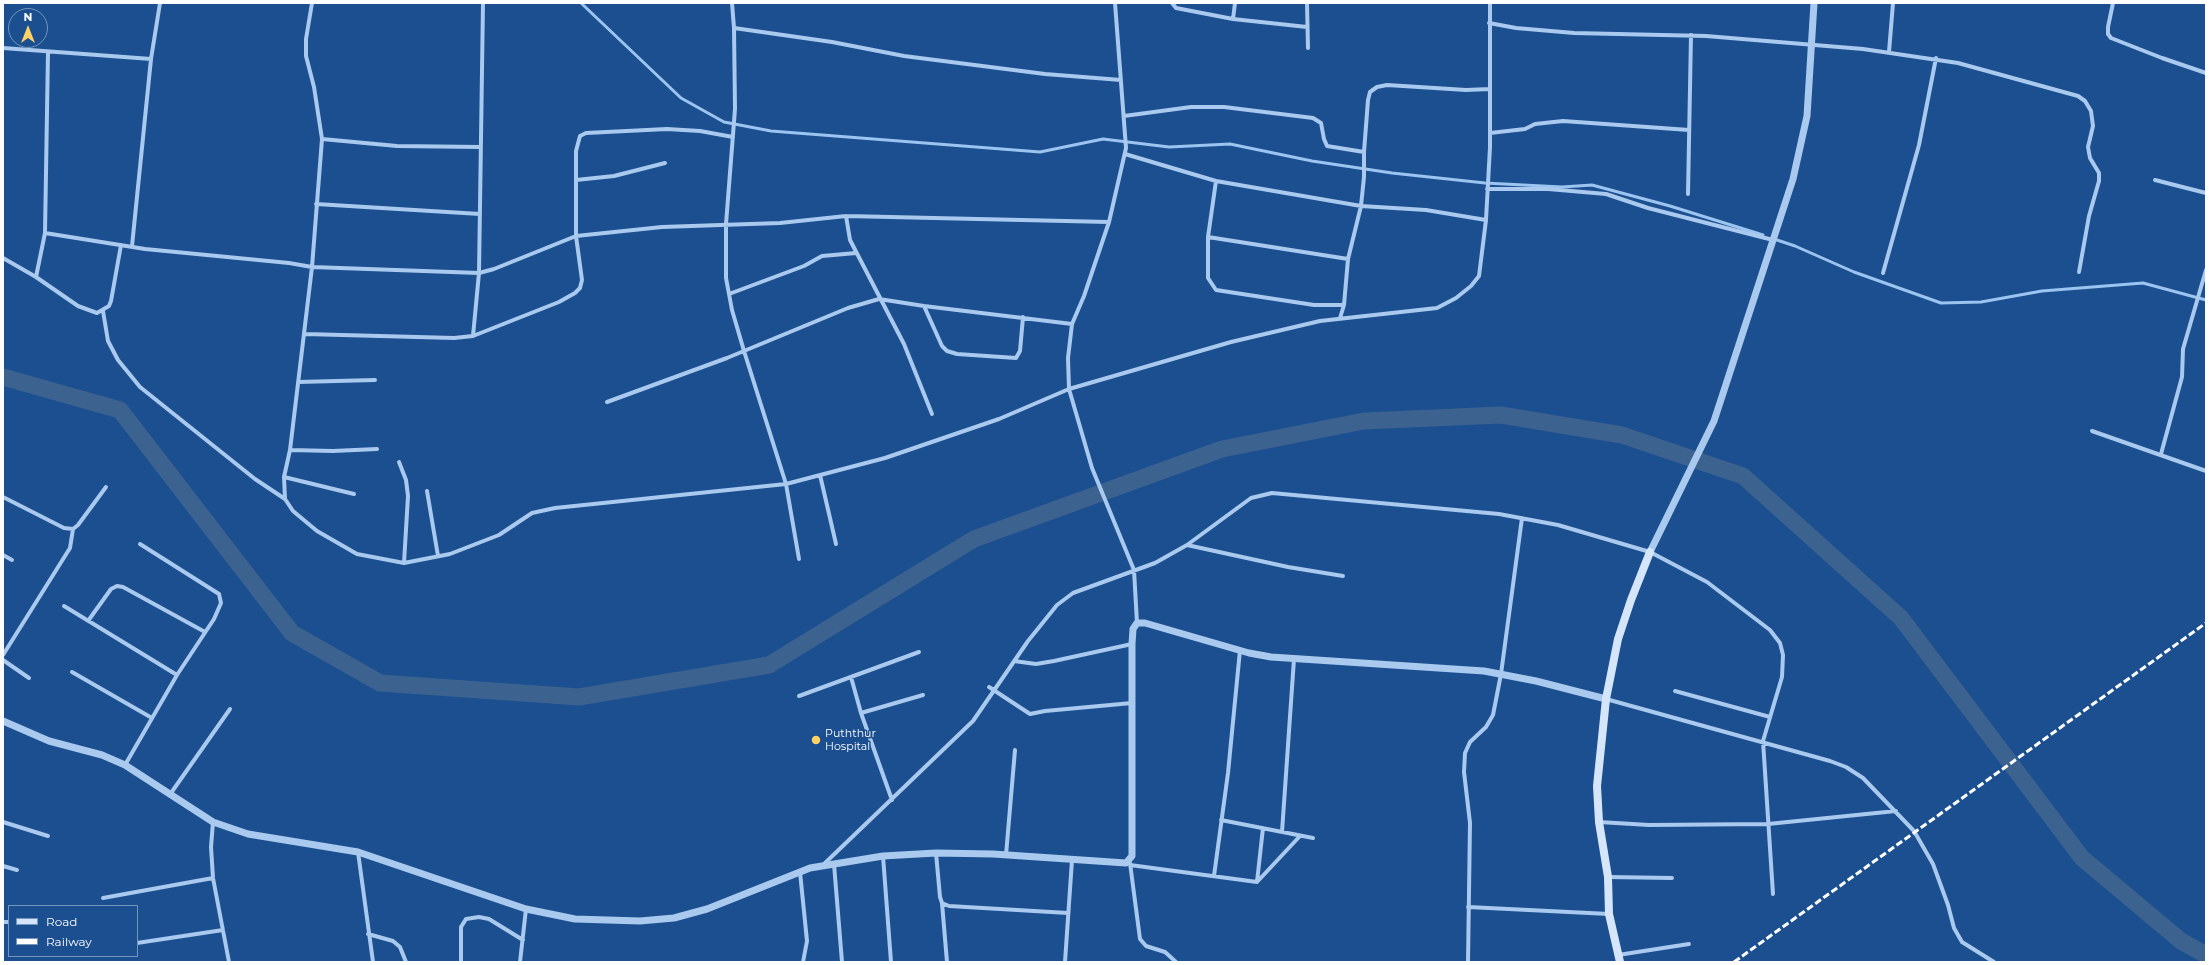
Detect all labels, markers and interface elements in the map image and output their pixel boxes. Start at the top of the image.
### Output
north arrow [8,8,48,48]
text: N [24,10,32,24]
place label: Puththur Hospital [825,727,876,753]
marker: Puththur Hospital [810,734,822,746]
legend [8,905,138,957]
text: Road [46,914,77,929]
text: Railway [46,934,92,949]

